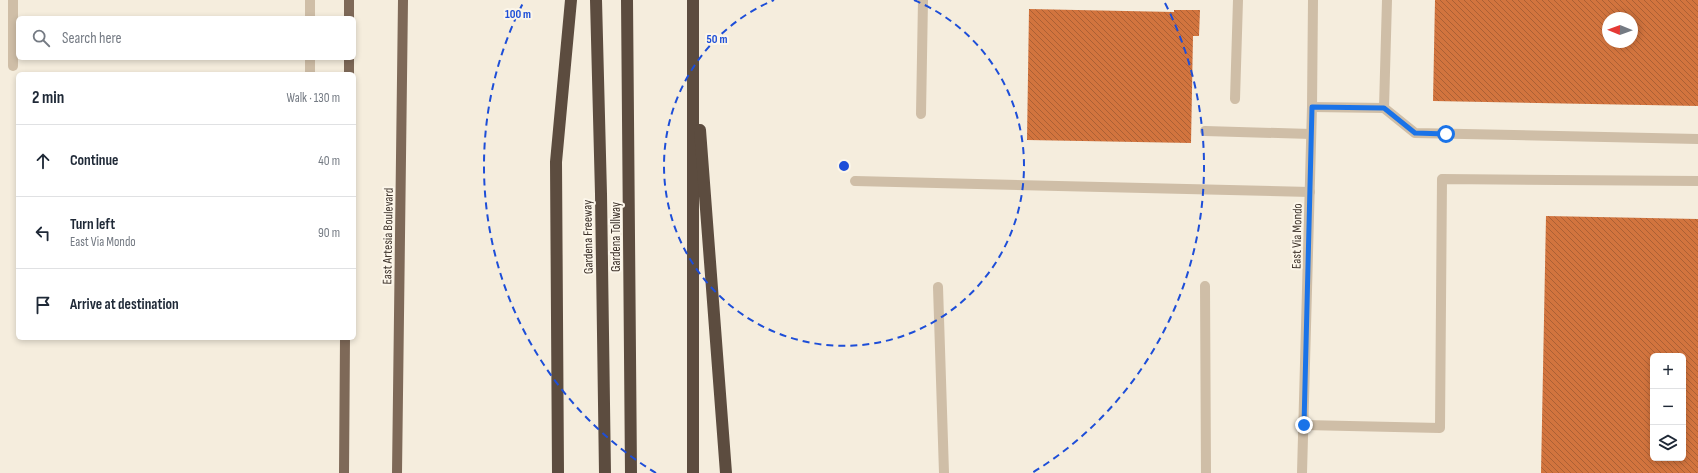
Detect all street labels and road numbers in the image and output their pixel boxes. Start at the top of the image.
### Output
street label: East Artesia Boulevard [379,188,397,285]
street label: Gardena Freeway [579,200,597,274]
street label: Gardena Tollway [608,202,624,272]
street label: East Via Mondo [1288,203,1306,269]

